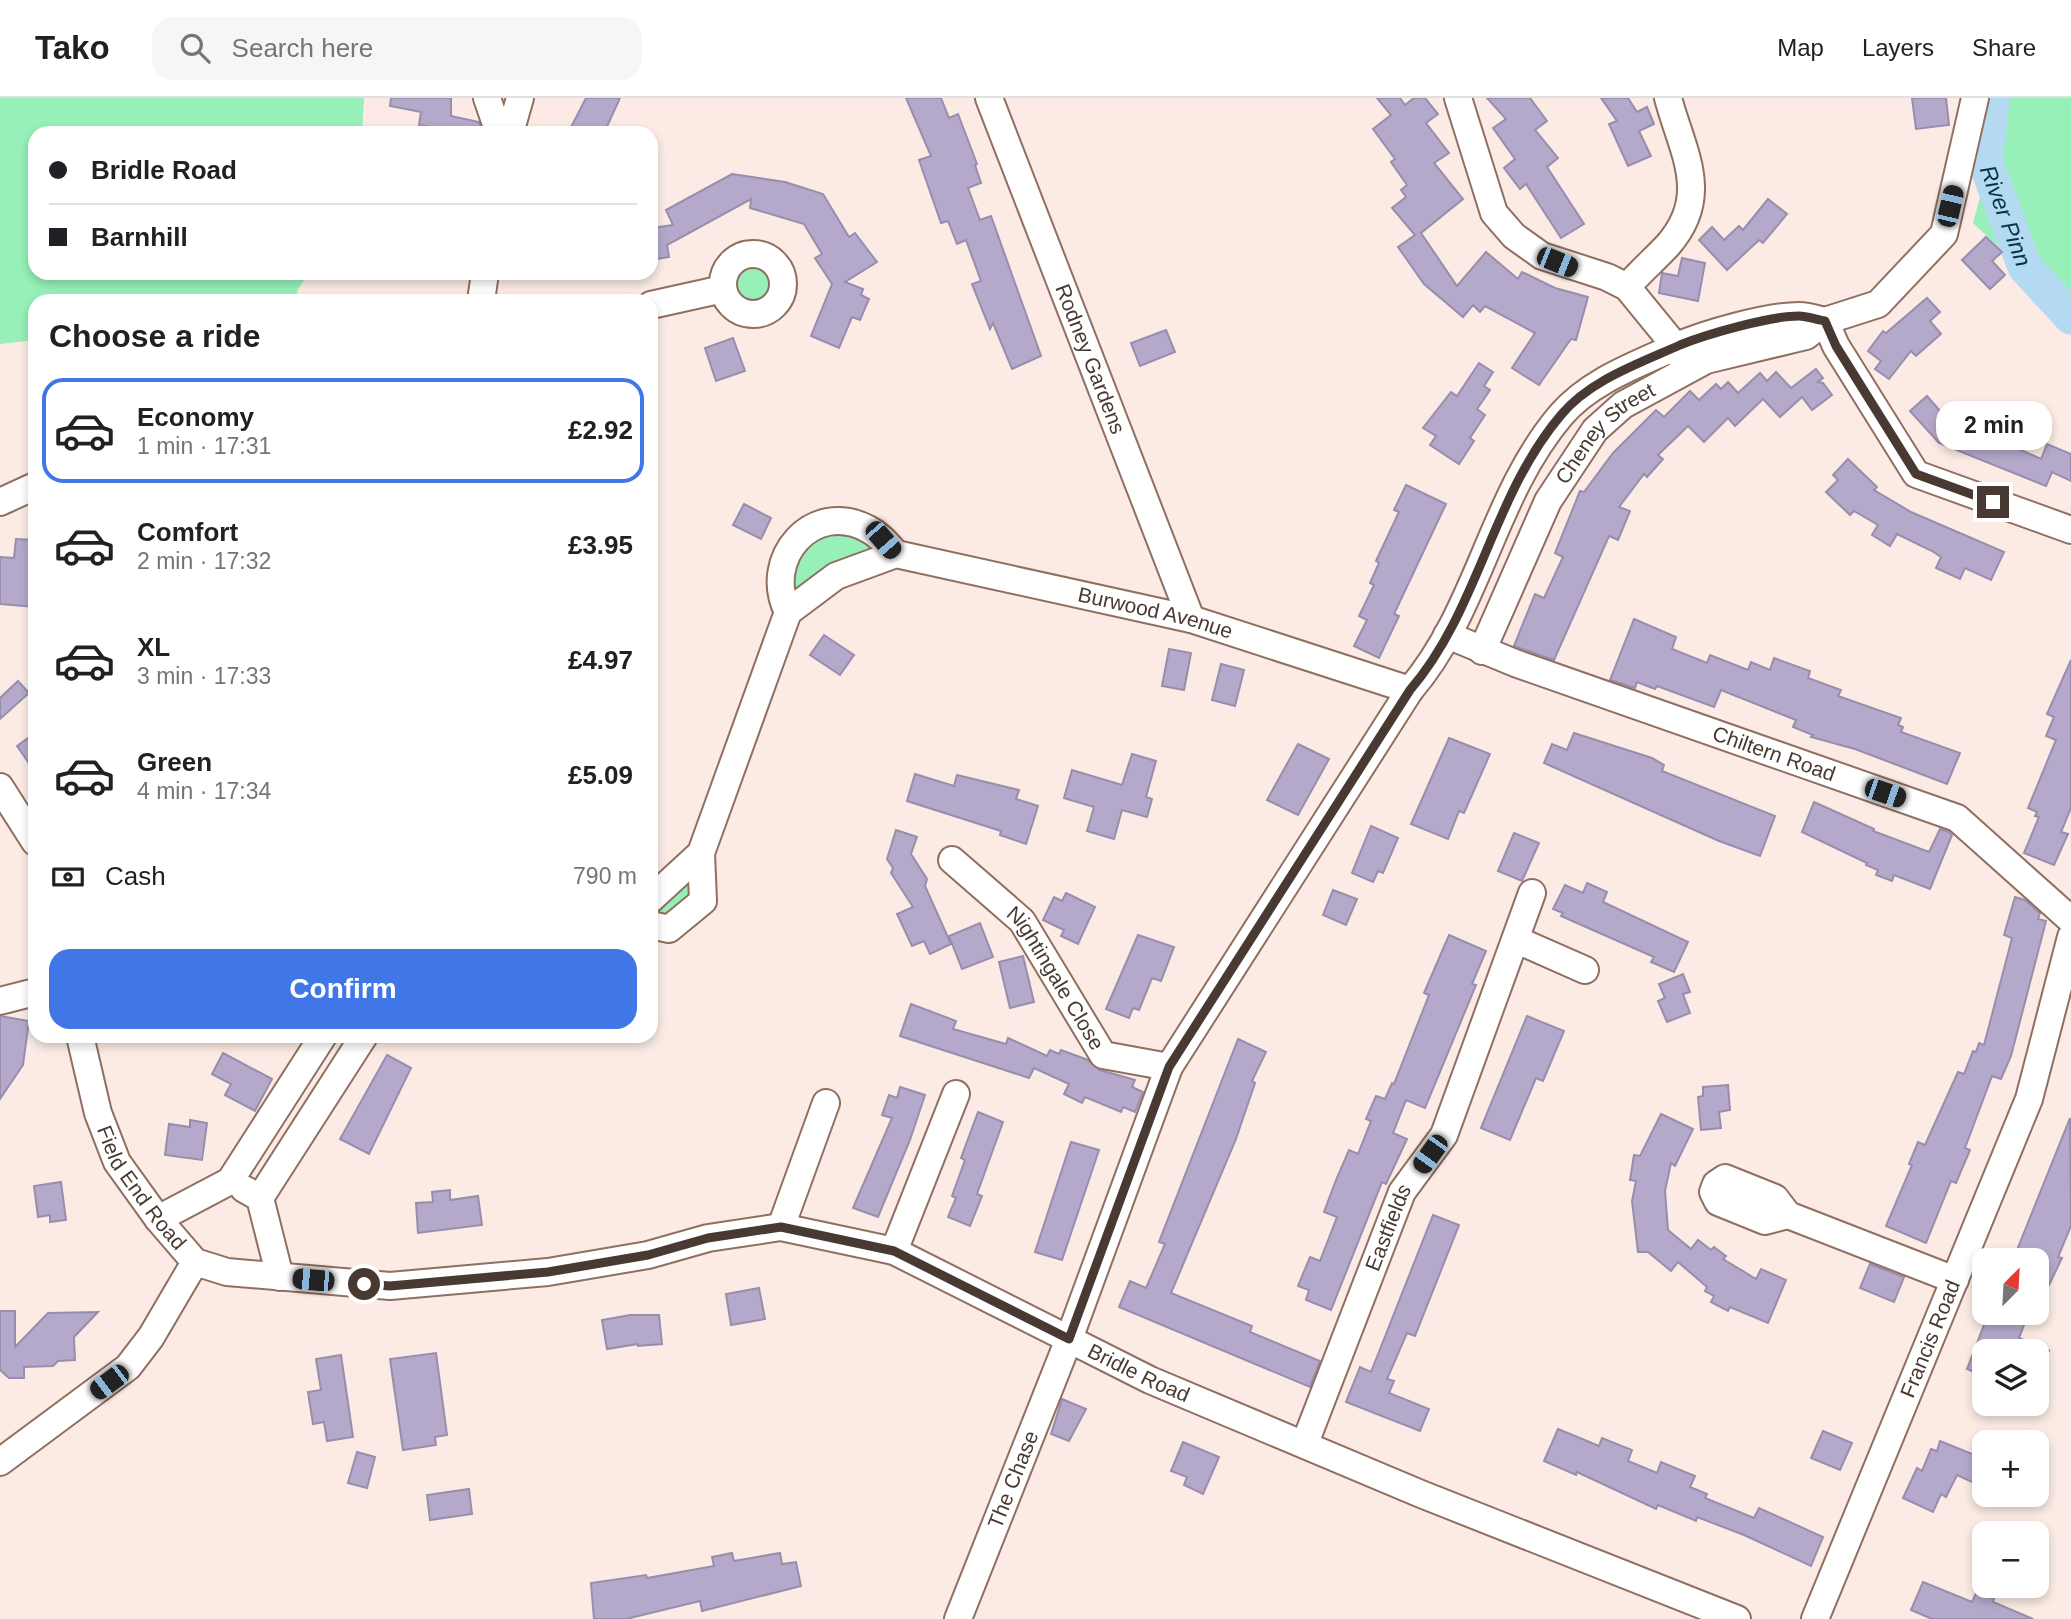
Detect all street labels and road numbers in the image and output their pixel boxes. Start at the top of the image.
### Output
street label: Rodney Gardens [1051,281,1130,437]
street label: Cheney Street [1551,378,1659,488]
street label: Burwood Avenue [1076,582,1236,643]
street label: Chiltern Road [1710,721,1839,785]
street label: Nightingale Close [1003,901,1109,1054]
street label: Field End Road [93,1122,191,1254]
street label: Eastfields [1361,1179,1415,1274]
street label: Francis Road [1895,1276,1964,1401]
street label: Bridle Road [1084,1339,1193,1406]
street label: The Chase [983,1427,1042,1531]

